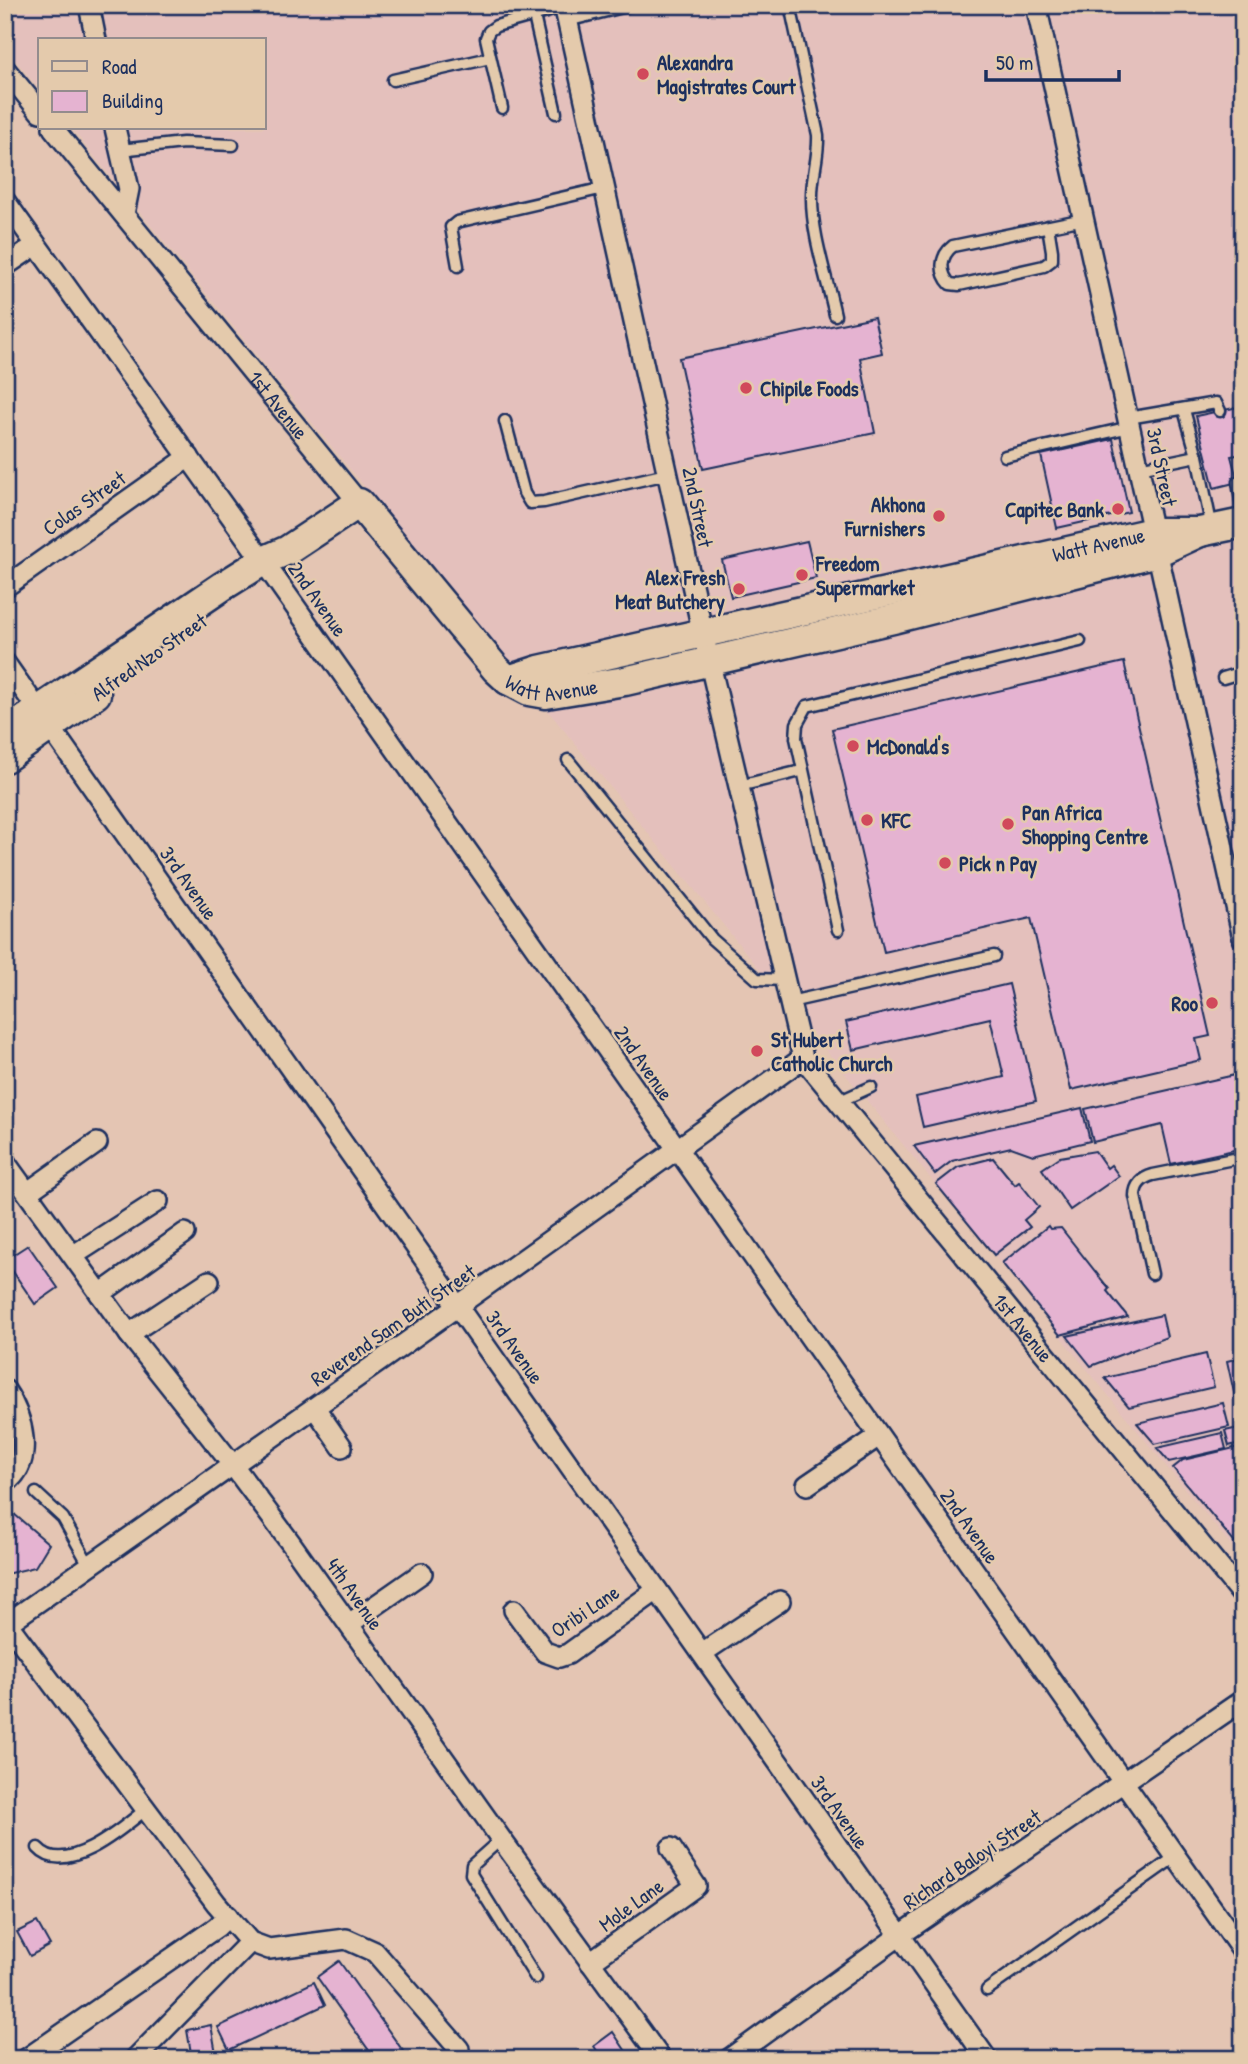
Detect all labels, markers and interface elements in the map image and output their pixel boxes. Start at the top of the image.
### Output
legend [38,38,266,130]
scale bar [986,38,1118,82]
place label: Alexandra Magistrates Court [657,48,796,102]
text: 50 m [996,48,1033,77]
text: Road [102,52,136,81]
marker: Alexandra Magistrates Court [635,66,651,82]
text: Building [102,86,163,115]
street label: 1st Avenue [242,364,316,445]
place label: Chipile Foods [760,374,859,404]
marker: Chipile Foods [738,380,754,396]
street label: 3rd Street [1140,425,1185,510]
street label: Colas Street [37,463,132,542]
street label: 2nd Street [675,464,721,550]
place label: Akhona Furnishers [844,490,926,543]
place label: Capitec Bank [1005,495,1104,525]
marker: Capitec Bank [1110,501,1126,517]
marker: Akhona Furnishers [931,508,947,524]
street label: Watt Avenue [1050,520,1147,569]
place label: Freedom Supermarket [815,549,915,603]
street label: 2nd Avenue [282,556,354,642]
place label: Alex Fresh Meat Butchery [615,563,725,617]
marker: Freedom Supermarket [794,567,810,583]
marker: Alex Fresh Meat Butchery [731,581,747,597]
street label: Alfred Nzo Street [85,606,213,708]
street label: Watt Avenue [500,667,600,709]
place label: McDonald's [867,732,949,761]
marker: McDonald's [845,738,861,754]
place label: Pan Africa Shopping Centre [1022,798,1149,852]
place label: KFC [881,806,911,835]
marker: KFC [859,812,875,828]
marker: Pan Africa Shopping Centre [1000,816,1016,832]
street label: 3rd Avenue [153,840,225,926]
place label: Pick n Pay [959,849,1037,879]
marker: Pick n Pay [937,855,953,871]
place label: Roo [1172,989,1199,1018]
marker: Roo [1204,995,1220,1011]
street label: 2nd Avenue [608,1020,680,1106]
place label: St Hubert Catholic Church [771,1025,892,1078]
marker: St Hubert Catholic Church [749,1043,765,1059]
street label: Reverend Sam Buti Street [305,1257,482,1393]
street label: 1st Avenue [987,1287,1060,1368]
street label: 3rd Avenue [479,1304,551,1390]
street label: 2nd Avenue [934,1483,1006,1569]
street label: 4th Avenue [320,1552,390,1636]
street label: Oribi Lane [545,1578,625,1644]
street label: 3rd Avenue [804,1769,876,1855]
street label: Richard Baloyi Street [897,1802,1047,1916]
street label: Mole Lane [593,1872,669,1938]

